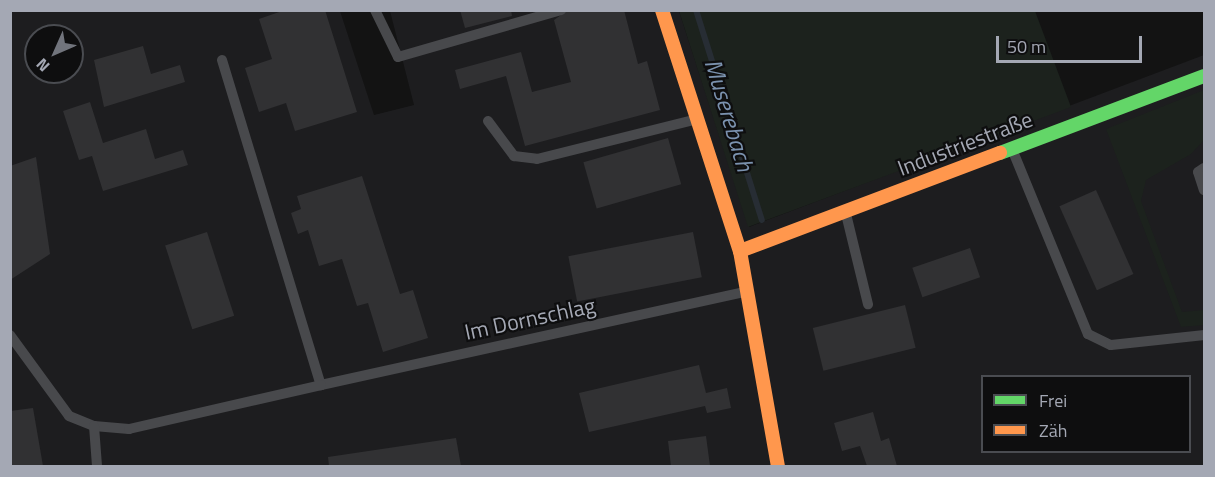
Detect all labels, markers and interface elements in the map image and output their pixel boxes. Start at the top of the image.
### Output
north arrow [24,24,84,84]
scale bar [999,24,1144,62]
text: 50 m [1007,33,1046,60]
text: N [30,53,55,78]
water label: Muserebach [698,55,760,175]
street label: Industriestraße [894,106,1036,182]
street label: Im Dornschlag [462,292,598,346]
legend [981,375,1191,453]
text: Frei [1039,387,1067,414]
text: Zäh [1039,417,1067,444]

